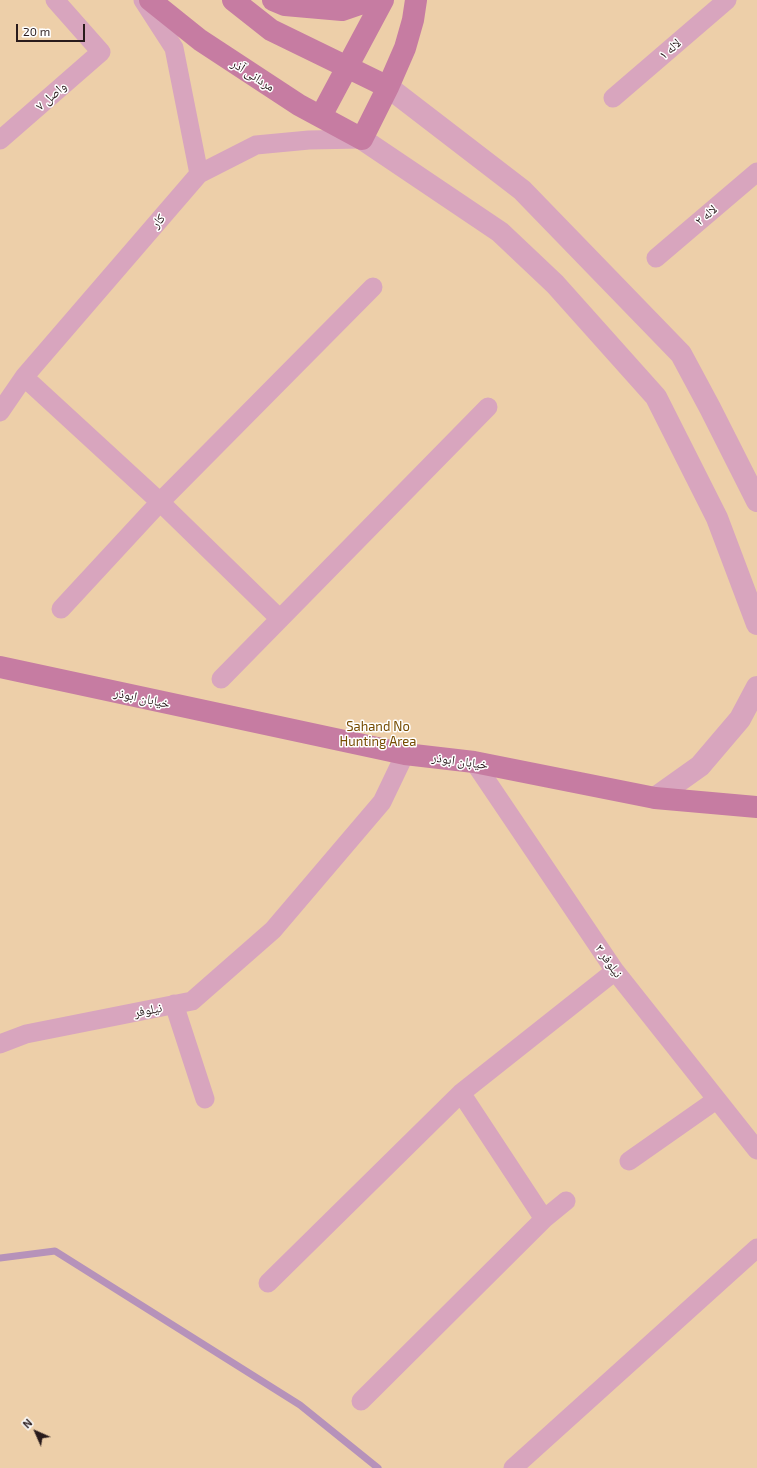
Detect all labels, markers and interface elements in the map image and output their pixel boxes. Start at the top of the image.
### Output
scale bar [18,16,87,42]
text: 20 m [23,24,50,38]
street label: لاله ۱ [656,35,684,63]
street label: مردانی آذر [228,55,278,95]
street label: واصل ۷ [32,78,70,114]
street label: لاله ۲ [692,201,720,229]
street label: کار [148,211,168,231]
street label: خیابان ابوذر [113,684,171,712]
park label: Sahand No Hunting Area [340,719,416,750]
street label: خیابان ابوذر [431,749,489,773]
street label: نیلوفر ۳ [592,941,626,981]
street label: نیلوفر [133,1000,163,1020]
north arrow [16,1412,56,1452]
text: N [20,1416,35,1431]

